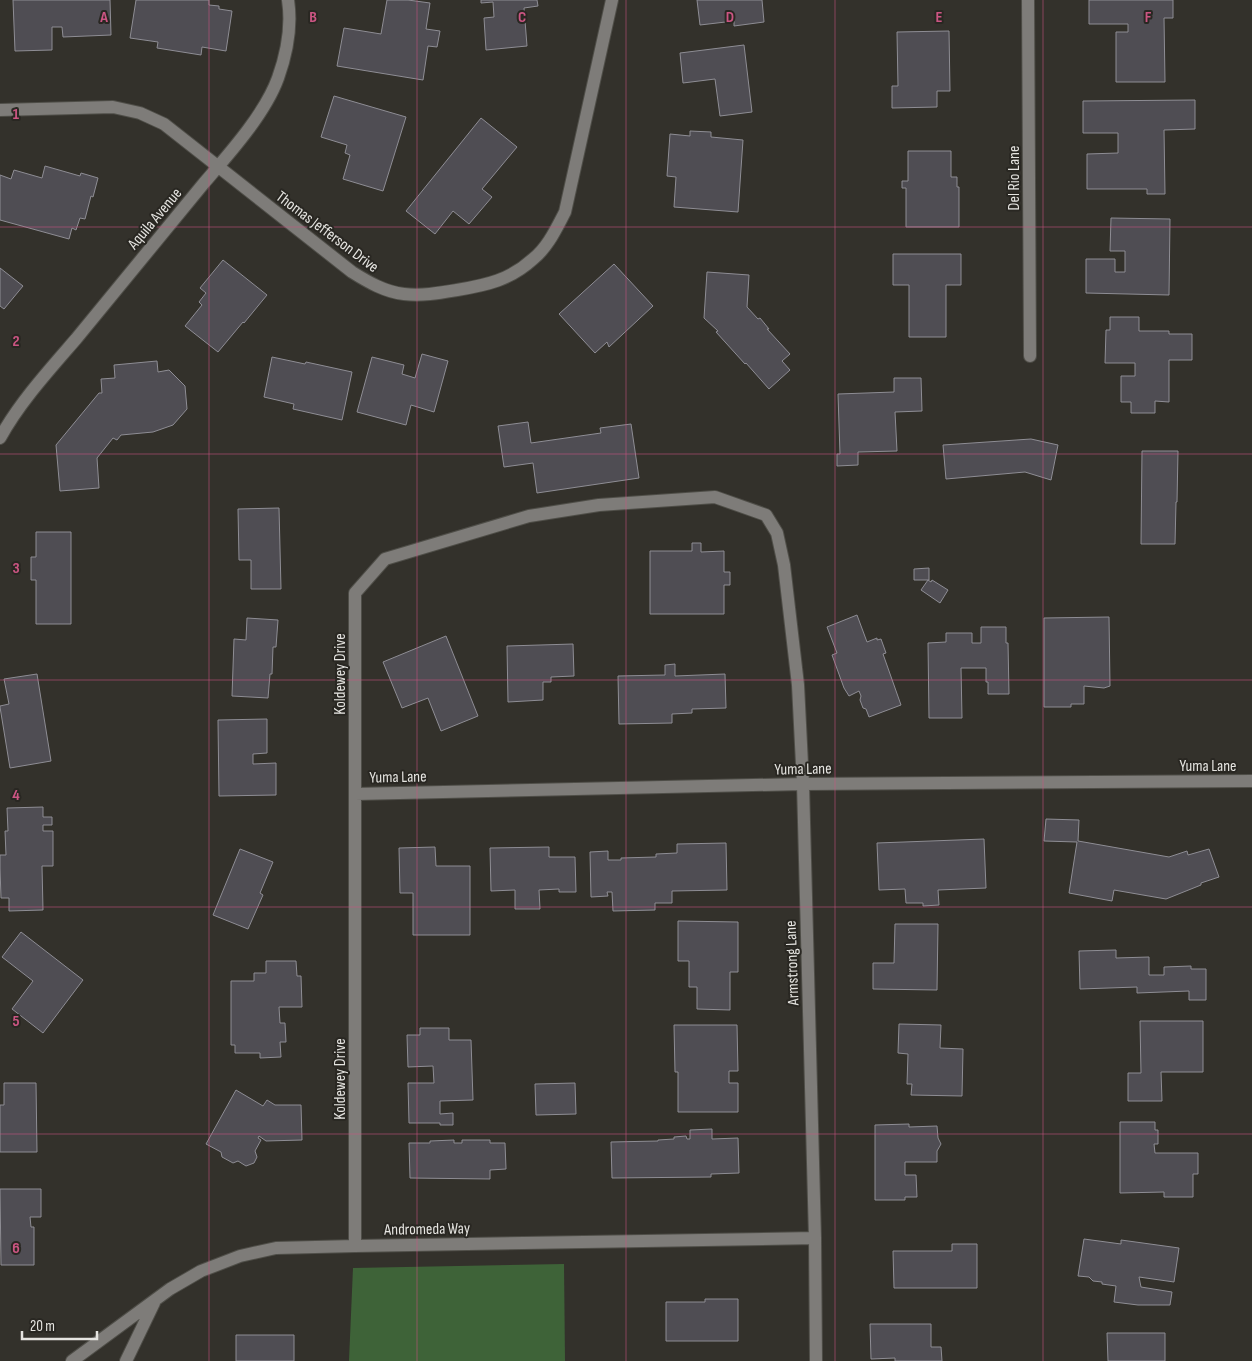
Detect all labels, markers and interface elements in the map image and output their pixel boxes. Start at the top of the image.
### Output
text: A [99,8,108,27]
text: B [309,8,317,27]
text: C [518,8,526,27]
text: D [726,8,734,27]
text: E [936,8,943,27]
text: F [1145,8,1152,27]
text: 1 [13,105,20,124]
street label: Del Rio Lane [1005,146,1024,210]
street label: Aquila Avenue [123,184,186,254]
street label: Thomas Jefferson Drive [272,187,382,277]
text: 2 [12,332,20,351]
text: 3 [12,559,20,578]
street label: Koldewey Drive [331,633,350,715]
street label: Yuma Lane [1179,757,1237,776]
street label: Yuma Lane [774,760,832,779]
street label: Yuma Lane [369,768,427,787]
text: 4 [12,786,20,805]
street label: Armstrong Lane [782,920,804,1007]
text: 5 [12,1012,20,1031]
street label: Koldewey Drive [331,1038,350,1120]
street label: Andromeda Way [383,1219,470,1240]
text: 6 [12,1239,20,1258]
scale bar [22,1308,98,1340]
text: 20 m [30,1317,55,1336]

